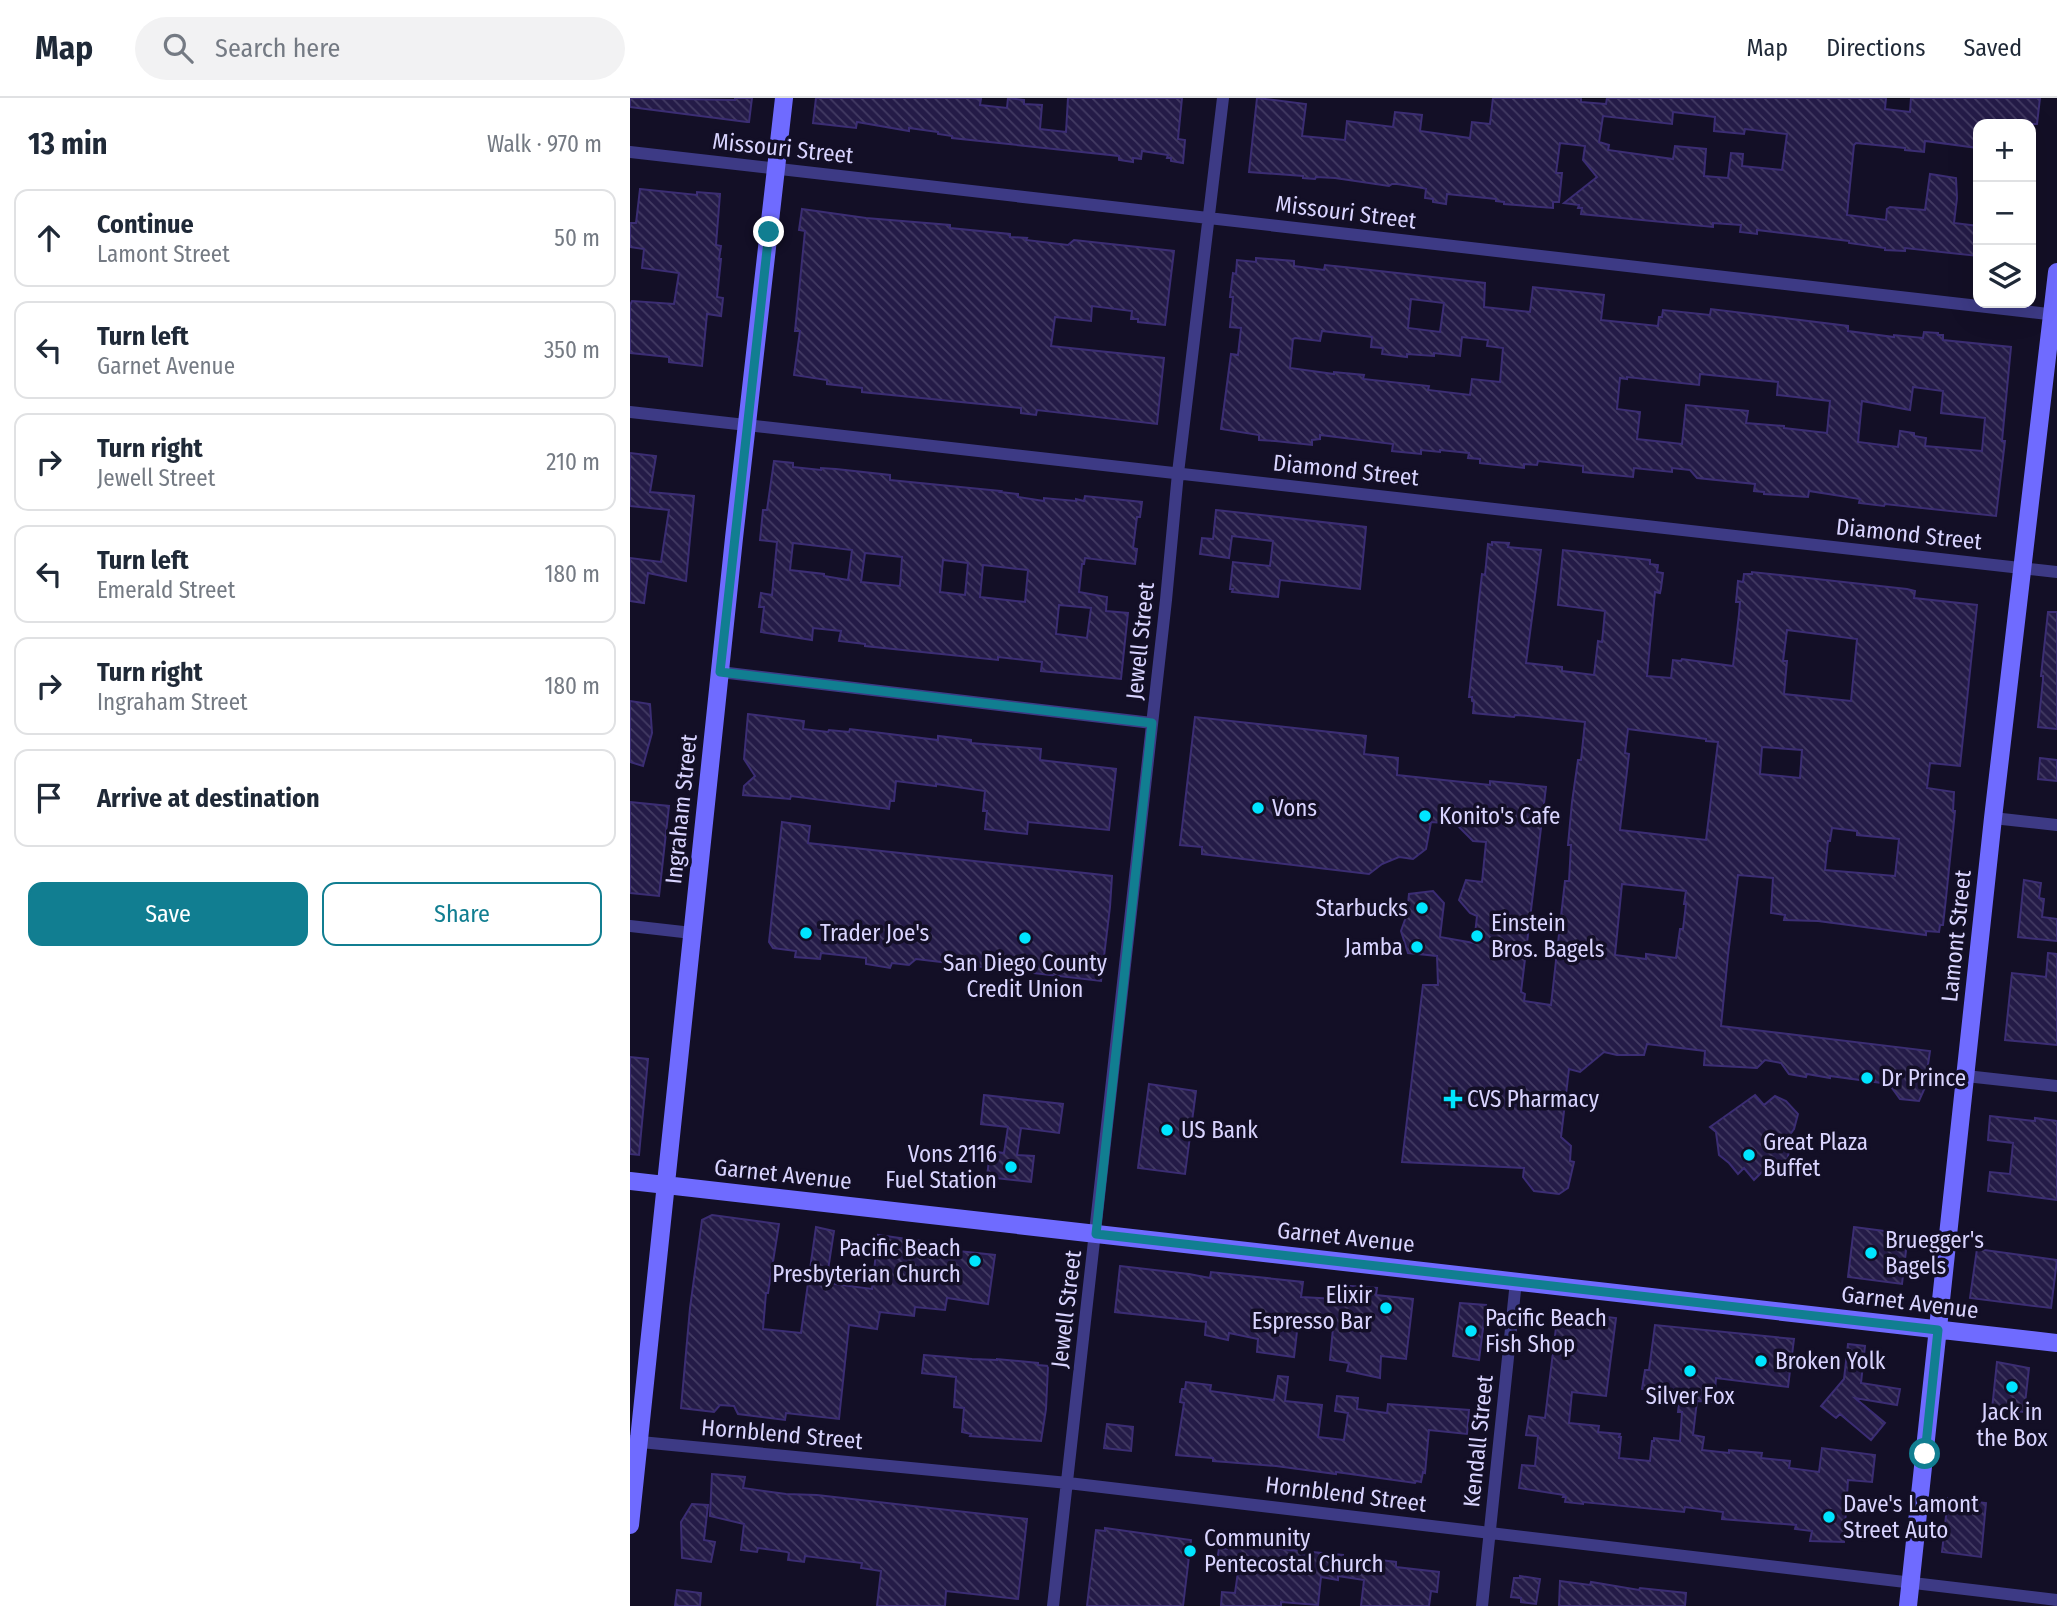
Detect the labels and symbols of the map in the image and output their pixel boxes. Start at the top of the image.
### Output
street label: Missouri Street [711,127,855,169]
street label: Missouri Street [1274,189,1418,235]
route end [753,216,784,247]
street label: Diamond Street [1272,448,1421,492]
street label: Diamond Street [1835,512,1984,556]
street label: Jewell Street [1120,580,1160,701]
street label: Ingraham Street [659,732,703,885]
place label: Vons [1272,794,1317,822]
marker: Vons [1250,800,1266,816]
place label: Konito's Cafe [1439,802,1560,830]
marker: Konito's Cafe [1417,808,1433,824]
street label: Lamont Street [1935,868,1977,1003]
place label: Starbucks [1315,894,1408,922]
marker: Starbucks [1414,900,1430,916]
place label: Einstein Bros. Bagels [1491,909,1605,963]
place label: Trader Joe's [820,919,930,947]
marker: Trader Joe's [798,925,814,941]
marker: Einstein Bros. Bagels [1469,928,1485,944]
marker: San Diego County Credit Union [1017,930,1033,946]
place label: Jamba [1344,933,1403,961]
marker: Jamba [1409,939,1425,955]
place label: San Diego County Credit Union [943,949,1108,1003]
place label: Dr Prince [1881,1064,1966,1092]
marker: Dr Prince [1859,1070,1875,1086]
place label: CVS Pharmacy [1467,1085,1600,1113]
marker: CVS Pharmacy [1445,1091,1461,1107]
place label: US Bank [1181,1116,1258,1144]
marker: US Bank [1159,1122,1175,1138]
place label: Great Plaza Buffet [1763,1128,1868,1182]
place label: Vons 2116 Fuel Station [885,1140,997,1194]
marker: Great Plaza Buffet [1741,1147,1757,1163]
street label: Garnet Avenue [713,1153,853,1195]
marker: Vons 2116 Fuel Station [1003,1159,1019,1175]
street label: Garnet Avenue [1276,1216,1416,1258]
place label: Bruegger's Bagels [1885,1226,1984,1280]
place label: Pacific Beach Presbyterian Church [772,1234,961,1288]
marker: Bruegger's Bagels [1863,1245,1879,1261]
street label: Jewell Street [1045,1248,1087,1369]
marker: Pacific Beach Presbyterian Church [967,1253,983,1269]
street label: Garnet Avenue [1840,1280,1980,1324]
place label: Elixir Espresso Bar [1252,1281,1372,1335]
marker: Elixir Espresso Bar [1378,1300,1394,1316]
place label: Pacific Beach Fish Shop [1485,1304,1607,1358]
marker: Pacific Beach Fish Shop [1463,1323,1479,1339]
place label: Broken Yolk [1775,1347,1886,1375]
marker: Broken Yolk [1753,1353,1769,1369]
marker: Silver Fox [1682,1363,1698,1379]
street label: Kendall Street [1457,1373,1499,1509]
marker: Jack in the Box [2004,1379,2020,1395]
place label: Silver Fox [1645,1382,1735,1410]
place label: Jack in the Box [1977,1398,2047,1452]
street label: Hornblend Street [700,1413,864,1455]
route start [1909,1438,1940,1469]
street label: Hornblend Street [1264,1470,1429,1518]
place label: Dave's Lamont Street Auto [1843,1490,1979,1544]
marker: Dave's Lamont Street Auto [1821,1509,1837,1525]
place label: Community Pentecostal Church [1204,1524,1384,1578]
marker: Community Pentecostal Church [1182,1543,1198,1559]

